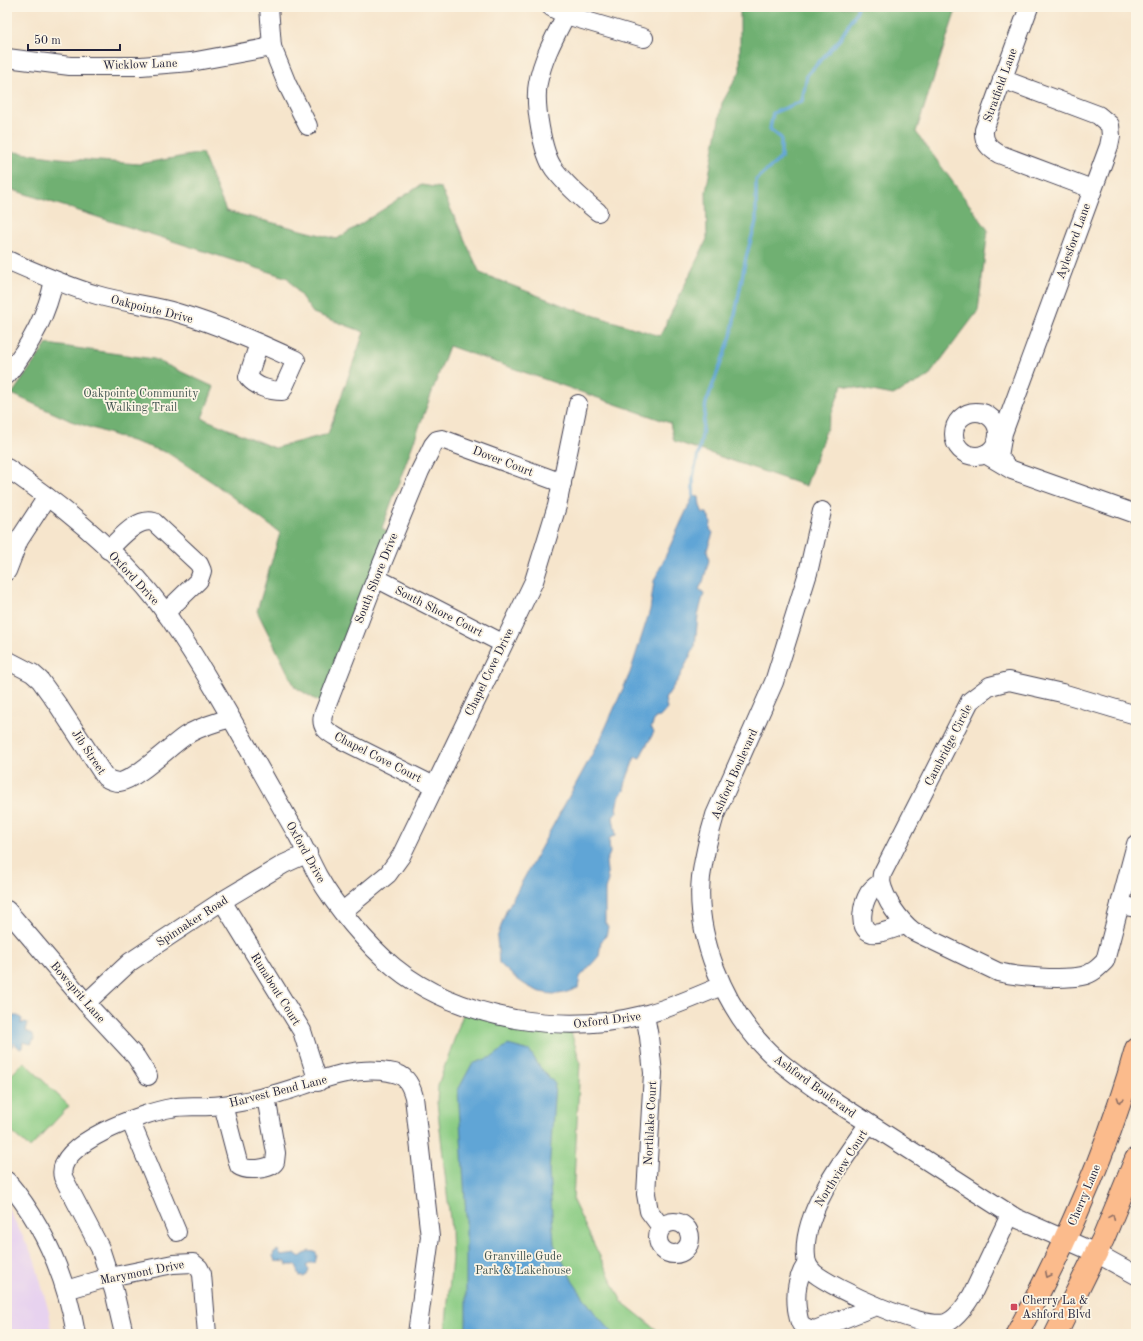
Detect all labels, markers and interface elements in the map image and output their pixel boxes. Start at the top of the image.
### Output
scale bar [28,26,120,52]
text: 50 m [34,34,61,47]
street label: Stratfield Lane [982,46,1020,124]
street label: Wicklow Lane [103,58,178,72]
street label: Aylesford Lane [1055,202,1093,281]
street label: Oakpointe Drive [109,294,195,326]
park label: Oakpointe Community Walking Trail [83,388,199,414]
street label: Dover Court [471,445,535,479]
street label: South Shore Drive [353,531,401,625]
street label: Oxford Drive [106,550,161,608]
street label: South Shore Court [393,584,485,639]
street label: Chapel Cove Drive [464,626,517,718]
street label: Cambridge Circle [923,702,975,788]
street label: Ashford Boulevard [710,727,760,822]
street label: Jib Street [69,728,107,777]
street label: Chapel Cove Court [332,731,423,785]
street label: Oxford Drive [283,820,327,886]
street label: Spinnaker Road [155,894,230,949]
street label: Runabout Court [248,951,302,1028]
street label: Bowsprit Lane [48,960,107,1026]
street label: Oxford Drive [573,1011,642,1031]
street label: Ashford Boulevard [771,1053,858,1120]
street label: Harvest Bend Lane [228,1074,329,1110]
street label: Northlake Court [643,1080,659,1166]
one-way arrow [1116,1096,1125,1103]
street label: Northview Court [813,1128,870,1209]
street label: Cherry Lane [1067,1162,1103,1228]
one-way arrow [1107,1214,1115,1222]
park label: Granville Gude Park & Lakehouse [475,1251,572,1277]
street label: Marymont Drive [99,1259,186,1287]
one-way arrow [1045,1271,1053,1278]
place label: Cherry La & Ashford Blvd [1022,1295,1091,1321]
marker: Cherry La & Ashford Blvd [1009,1302,1019,1312]

